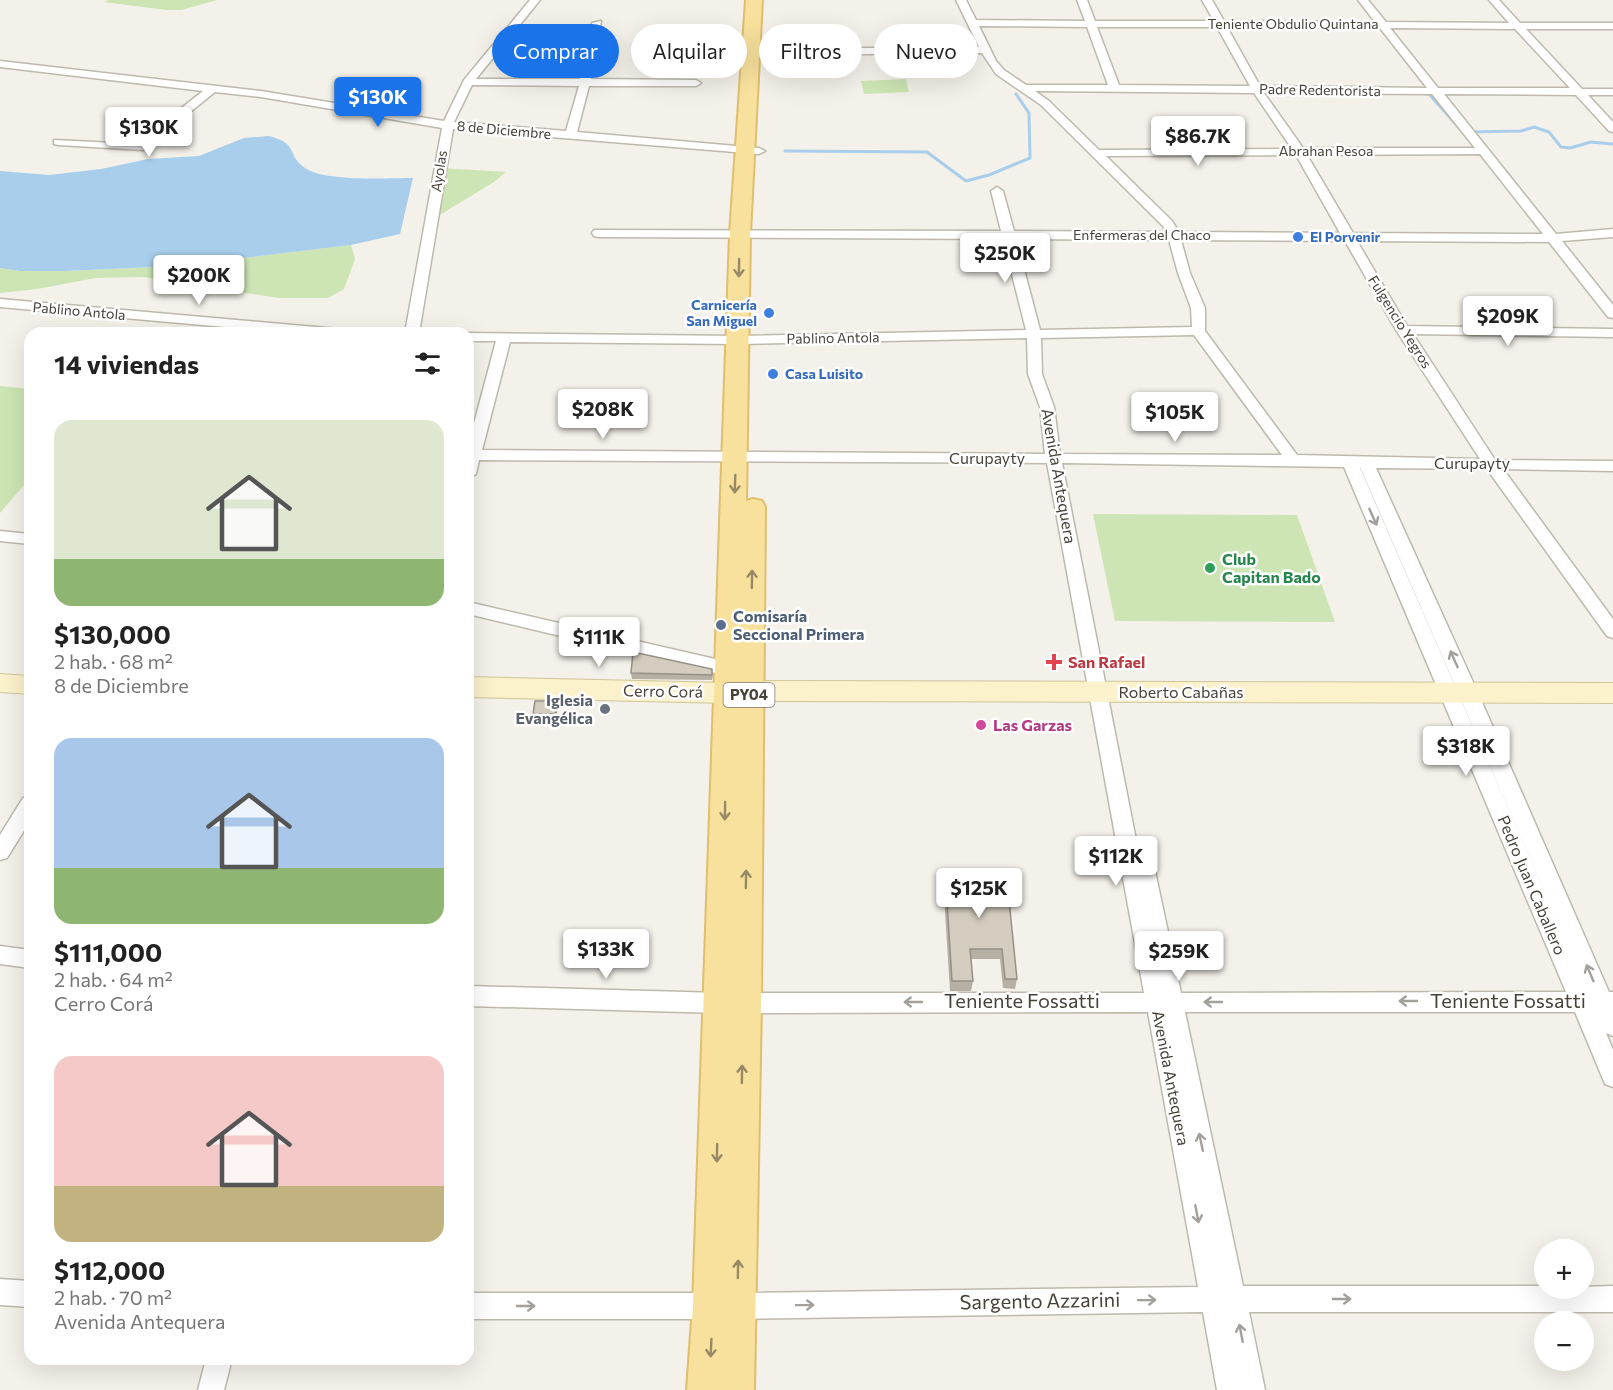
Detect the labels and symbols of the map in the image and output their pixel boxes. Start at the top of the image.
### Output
street label: Teniente Obdulio Quintana [1207,15,1379,32]
pin: $130K [336,77,420,128]
street label: Padre Redentorista [1259,80,1381,99]
pin: $130K [107,107,191,158]
pin: $86.7K [1149,116,1247,167]
street label: 8 de Diciembre [456,117,552,142]
street label: Abrahan Pesoa [1279,142,1373,159]
street label: Ayolas [427,149,450,193]
street label: Enfermeras del Chaco [1073,226,1211,243]
place label: El Porvenir [1310,228,1381,245]
marker: El Porvenir [1291,230,1305,244]
pin: $250K [963,233,1047,284]
pin: $200K [157,255,241,306]
one-way arrow [733,258,745,278]
street label: Fulgencio Yegros [1365,272,1436,371]
place label: Carnicería San Miguel [686,296,757,329]
pin: $209K [1466,296,1550,347]
street label: Pablino Antola [32,298,126,323]
marker: Carnicería San Miguel [762,306,776,320]
street label: Pablino Antola [786,328,880,347]
place label: Casa Luisito [785,365,863,382]
marker: Casa Luisito [766,367,780,381]
pin: $208K [561,389,645,440]
pin: $105K [1133,392,1217,443]
street label: Avenida Antequera [1038,407,1081,545]
street label: Curupayty [949,448,1025,467]
street label: Curupayty [1434,453,1510,472]
one-way arrow [729,474,741,493]
one-way arrow [1368,507,1379,525]
place label: Club Capitan Bado [1222,549,1321,586]
marker: Club Capitan Bado [1203,561,1217,575]
one-way arrow [746,569,758,589]
place label: Comisaría Seccional Primera [733,606,864,643]
pin: $111K [557,617,641,668]
marker: Comisaría Seccional Primera [714,618,728,632]
one-way arrow [1448,650,1459,668]
place label: San Rafael [1068,652,1145,671]
marker: San Rafael [1045,653,1063,671]
street label: Cerro Corá [623,680,703,701]
street label: Roberto Cabañas [1118,682,1244,701]
road number: PY04 [724,683,774,707]
place label: Iglesia Evangélica [516,690,593,727]
marker: Iglesia Evangélica [598,702,612,716]
place label: Las Garzas [993,715,1072,734]
marker: Las Garzas [974,718,988,732]
pin: $318K [1424,726,1508,777]
one-way arrow [720,801,731,821]
street label: Pedro Juan Caballero [1494,812,1570,957]
pin: $112K [1074,836,1158,887]
pin: $125K [937,868,1021,919]
one-way arrow [740,869,752,889]
pin: $133K [564,929,648,980]
pin: $259K [1137,931,1221,982]
one-way arrow [1584,964,1595,982]
street label: Teniente Fossatti [944,988,1100,1012]
street label: Teniente Fossatti [1430,988,1586,1012]
one-way arrow [1398,995,1418,1007]
one-way arrow [903,996,923,1008]
one-way arrow [1203,996,1223,1008]
street label: Avenida Antequera [1149,1009,1194,1147]
one-way arrow [737,1064,748,1084]
one-way arrow [1194,1133,1206,1152]
one-way arrow [711,1143,722,1163]
one-way arrow [1192,1204,1203,1224]
one-way arrow [732,1259,744,1279]
street label: Sargento Azzarini [960,1287,1120,1313]
one-way arrow [1332,1293,1352,1305]
one-way arrow [1137,1294,1157,1306]
one-way arrow [795,1299,815,1311]
one-way arrow [516,1300,536,1312]
one-way arrow [1235,1323,1246,1343]
one-way arrow [705,1337,716,1357]

